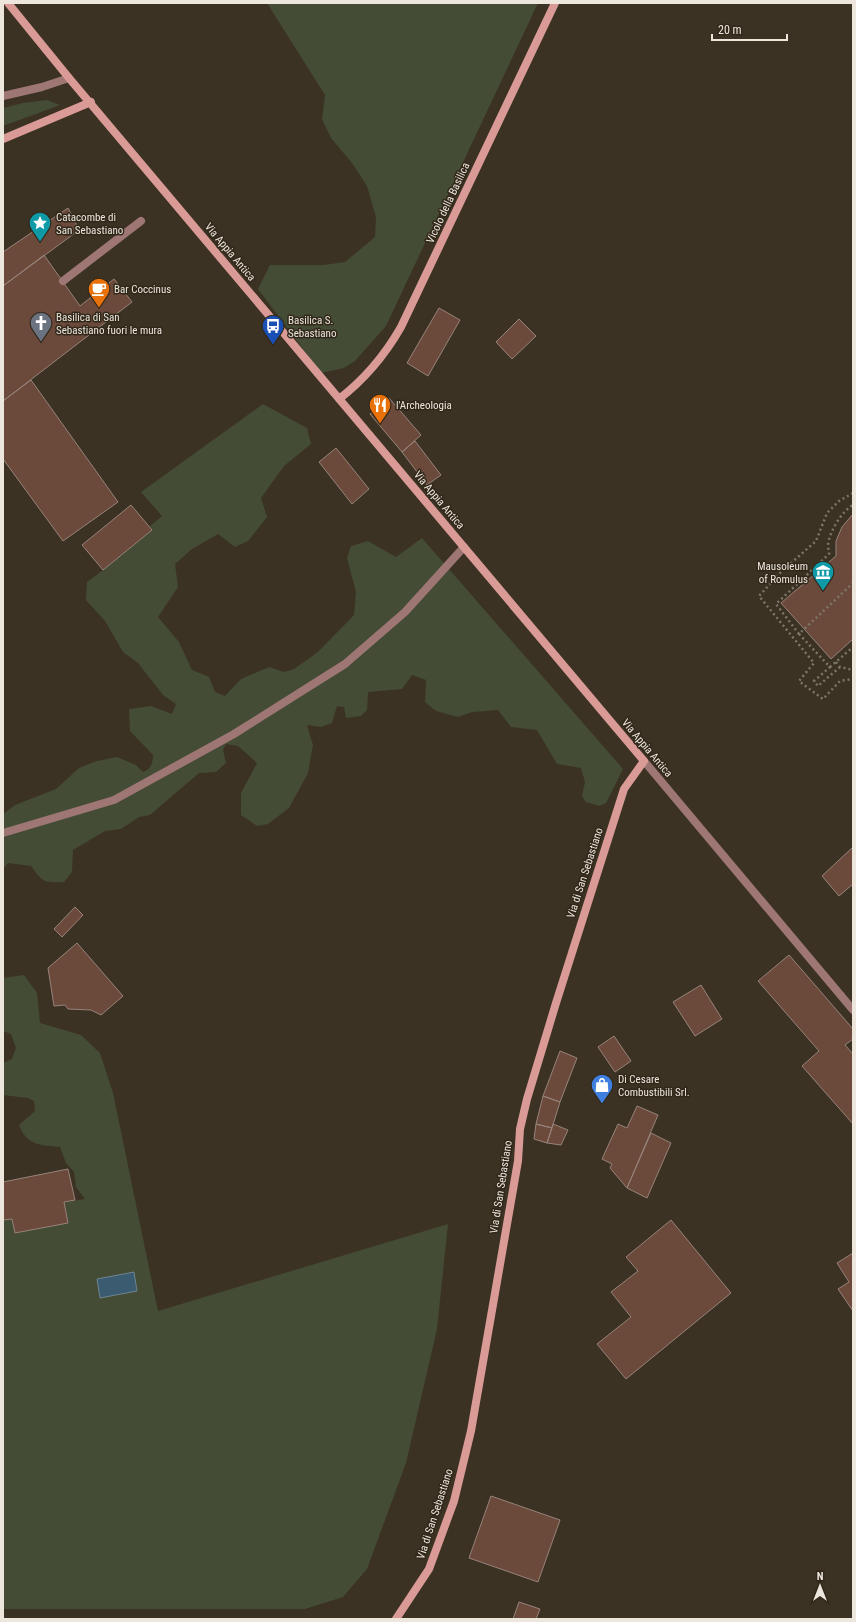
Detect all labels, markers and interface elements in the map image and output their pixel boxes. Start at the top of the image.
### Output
scale bar [712,16,787,42]
text: 20 m [718,23,742,37]
street label: Vicolo della Basilica [424,161,472,245]
place icon: Catacombe di San Sebastiano [27,210,53,243]
place label: Catacombe di San Sebastiano [56,211,124,237]
street label: Via Appia Antica [202,220,258,284]
cafe icon: Bar Coccinus [86,276,112,309]
place label: Bar Coccinus [114,283,171,296]
church icon: Basilica di San Sebastiano fuori le mura [28,310,54,343]
place label: Basilica di San Sebastiano fuori le mura [56,311,162,337]
bus stop icon: Basilica S. Sebastiano [260,313,286,346]
place label: Basilica S. Sebastiano [288,314,337,340]
restaurant icon: l'Archeologia [367,392,393,425]
place label: l'Archeologia [396,399,452,412]
street label: Via Appia Antica [411,468,467,532]
museum icon: Mausoleum of Romulus [810,559,836,592]
place label: Mausoleum of Romulus [757,560,808,586]
street label: Via Appia Antica [619,716,675,780]
street label: Via di San Sebastiano [564,826,606,920]
shop icon: Di Cesare Combustibili Srl. [589,1072,615,1105]
place label: Di Cesare Combustibili Srl. [618,1073,690,1099]
street label: Via di San Sebastiano [487,1139,515,1235]
street label: Via di San Sebastiano [414,1467,456,1561]
north arrow [800,1566,840,1606]
text: N [817,1570,824,1583]

